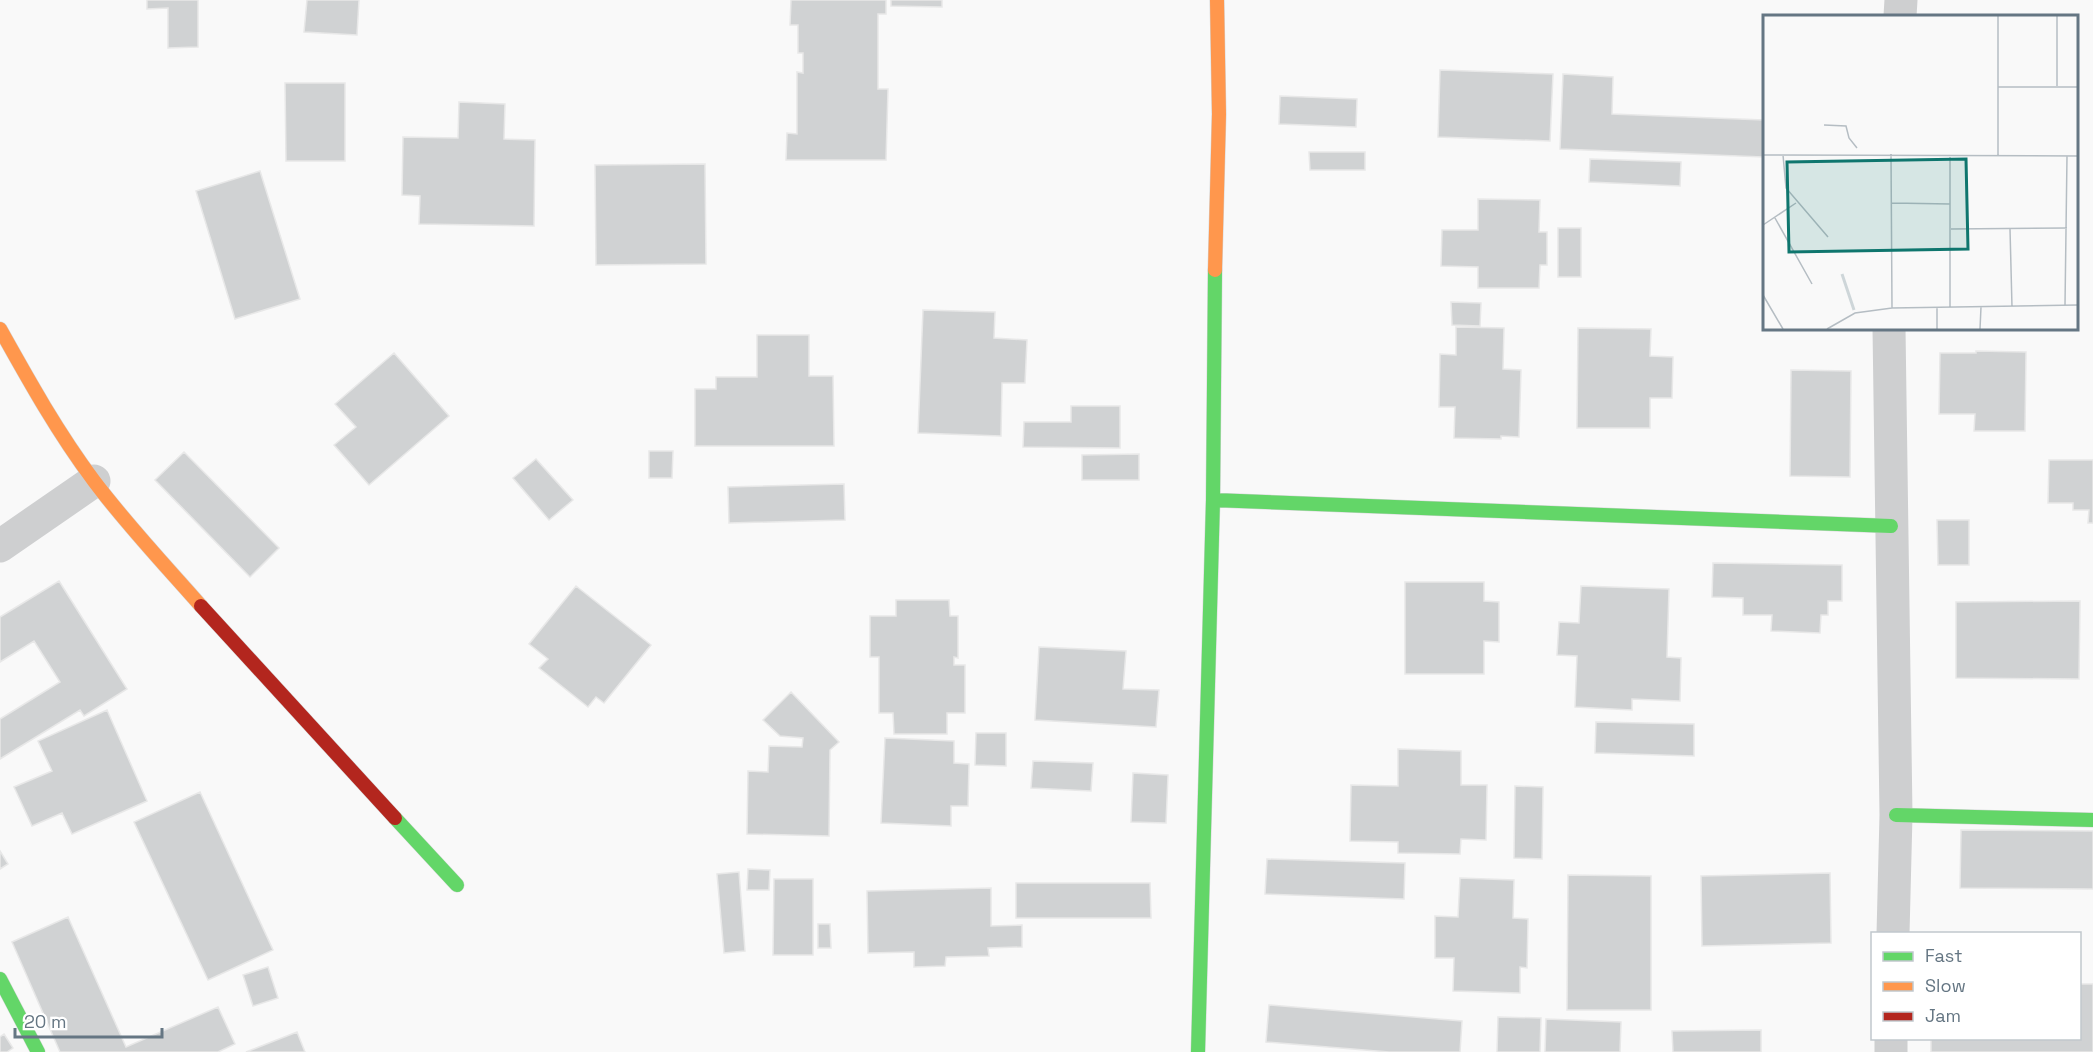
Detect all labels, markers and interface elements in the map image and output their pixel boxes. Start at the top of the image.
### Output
inset map [1763,15,2078,330]
legend [1871,932,2081,1040]
text: Fast [1925,944,1962,967]
text: Slow [1925,974,1966,997]
scale bar [15,1001,162,1039]
text: Jam [1925,1004,1961,1027]
text: 20 m [24,1010,67,1033]

